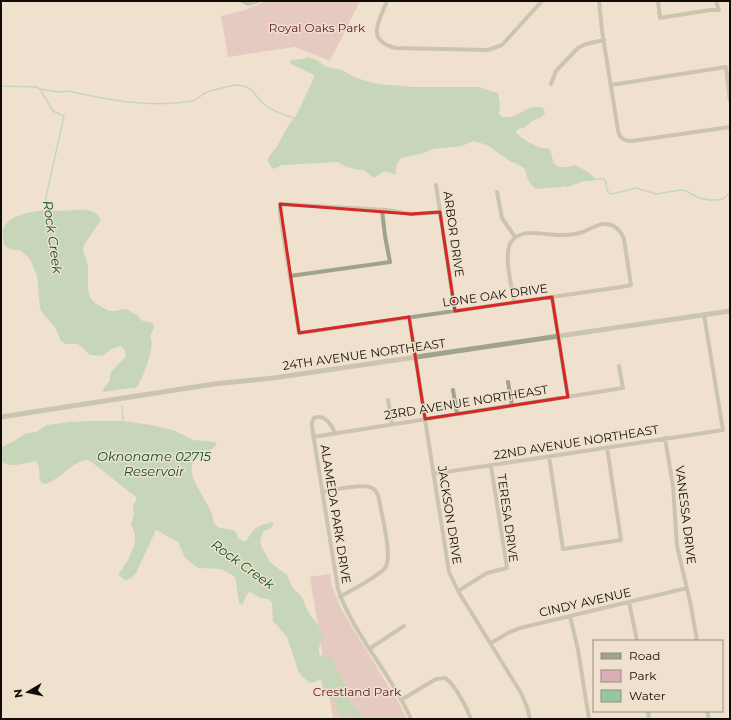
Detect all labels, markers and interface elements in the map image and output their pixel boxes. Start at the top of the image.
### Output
park label: Royal Oaks Park [269,20,366,35]
street label: ARBOR DRIVE [441,190,467,278]
water label: Rock Creek [40,199,66,276]
street label: LONE OAK DRIVE [441,280,549,310]
street label: 24TH AVENUE NORTHEAST [282,335,446,373]
street label: 23RD AVENUE NORTHEAST [383,382,549,422]
street label: 22ND AVENUE NORTHEAST [492,422,660,462]
street label: ALAMEDA PARK DRIVE [318,443,354,585]
water label: Oknoname 02715 Reservoir [97,448,212,479]
street label: JACKSON DRIVE [435,464,465,565]
street label: VANESSA DRIVE [673,465,699,565]
street label: TERESA DRIVE [494,473,522,563]
water label: Rock Creek [208,536,279,593]
street label: CINDY AVENUE [538,584,632,620]
legend [593,640,723,712]
text: Road [629,648,660,663]
text: Park [629,668,657,683]
north arrow [8,672,48,712]
park label: Crestland Park [313,684,402,699]
text: N [11,688,26,699]
text: Water [629,688,666,703]

